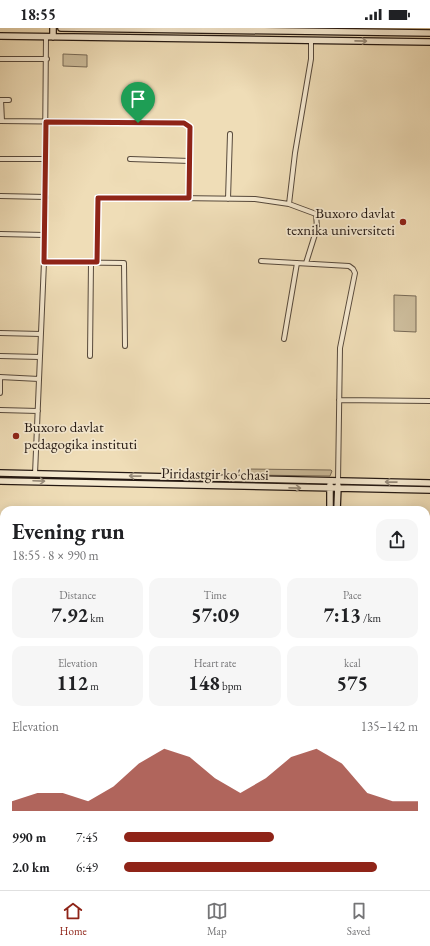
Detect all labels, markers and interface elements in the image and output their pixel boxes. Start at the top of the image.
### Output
text: 18:55 [20,5,56,24]
one-way arrow [354,37,367,45]
pin [121,82,155,123]
icon: arrive [127,88,149,110]
place label: Buxoro davlat texnika universiteti [287,203,395,239]
marker: Buxoro davlat texnika universiteti [398,217,408,227]
place label: Buxoro davlat pedagogika instituti [24,417,137,453]
marker: Buxoro davlat pedagogika instituti [11,431,21,441]
street label: Piridastgir ko'chasi [161,463,269,484]
one-way arrow [129,472,142,480]
one-way arrow [32,478,45,485]
one-way arrow [385,478,398,486]
one-way arrow [288,484,301,492]
text: Evening run [12,517,125,546]
button: share [376,519,418,561]
text: 18:55 · 8 × 990 m [12,547,99,564]
text: Distance [59,588,96,602]
text: Time [204,588,226,602]
text: Pace [343,588,362,602]
text: 7.92 [51,602,88,628]
text: 57:09 [191,602,239,628]
text: 7:13 [323,602,361,628]
text: km [88,611,104,625]
text: /km [361,611,381,625]
text: Elevation [58,656,97,670]
text: Heart rate [194,656,236,670]
text: kcal [344,656,361,670]
text: 112 [56,670,88,696]
text: 148 [188,670,220,696]
text: 575 [336,670,368,696]
text: m [88,679,99,693]
text: bpm [220,679,242,693]
text: Elevation [12,718,59,735]
text: 135–142 m [361,718,418,735]
text: 990 m [12,829,46,846]
text: 7:45 [76,829,98,846]
text: 2.0 km [12,859,50,876]
text: 6:49 [76,859,98,876]
tab: Home [60,900,87,938]
tab: Map [206,900,228,938]
tab: Saved [347,900,370,938]

